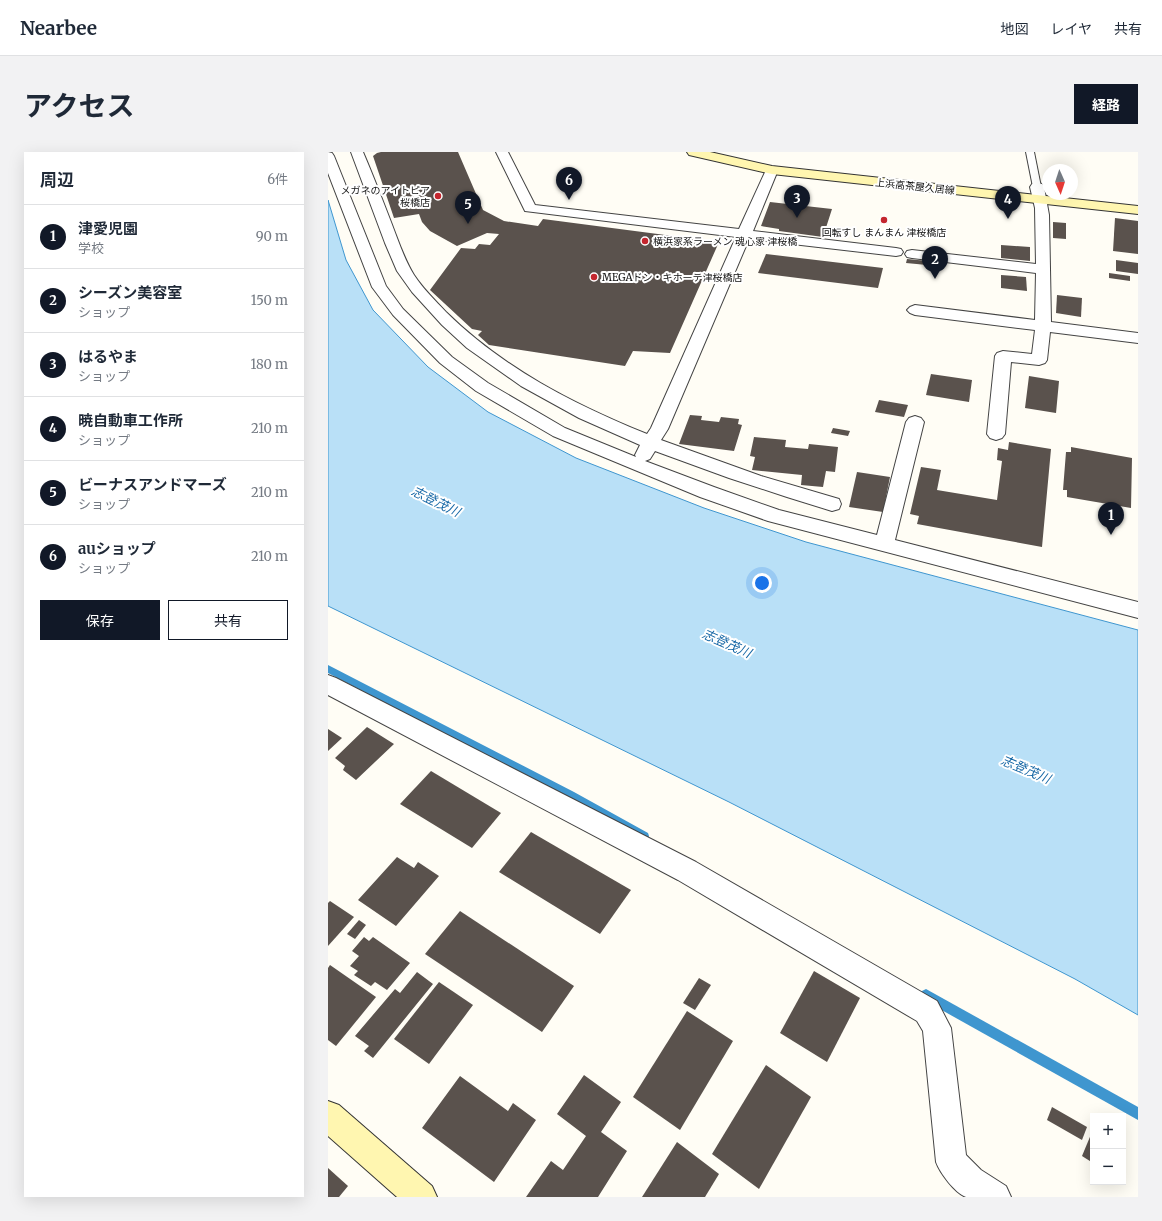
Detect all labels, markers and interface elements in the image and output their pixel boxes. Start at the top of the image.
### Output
text: Nearbee [20,16,97,40]
text: 地図 [1000,20,1028,38]
text: レイヤ [1050,20,1092,38]
text: 共有 [1114,20,1142,38]
button: 経路 [1074,84,1138,124]
text: アクセス [24,88,135,124]
north arrow [1042,164,1078,200]
pin: 6 [556,167,582,200]
text: 周辺 [40,169,74,191]
text: 6件 [267,171,288,188]
street label: 上浜高茶屋久居線 [874,176,955,197]
place label: メガネのアイトピア 桜橋店 [341,184,430,209]
pin: 3 [784,185,810,218]
pin: 4 [995,186,1021,219]
marker: メガネのアイトピア 桜橋店 [433,191,443,201]
pin: 5 [455,191,481,224]
marker: 回転すし まんまん 津桜橋店 [879,215,889,225]
text: 津愛児園 [78,219,138,238]
place label: 回転すし まんまん 津桜橋店 [822,226,946,239]
text: 1 [50,228,56,245]
text: 90 m [256,228,288,245]
place label: 横浜家系ラーメン 魂心家 津桜橋 [653,235,797,248]
marker: 横浜家系ラーメン 魂心家 津桜橋 [640,236,650,246]
text: 学校 [78,240,104,257]
pin: 2 [922,246,948,279]
place label: MEGAドン・キホーテ津桜橋店 [602,271,743,284]
marker: MEGAドン・キホーテ津桜橋店 [589,272,599,282]
text: シーズン美容室 [78,283,182,302]
text: 2 [49,292,57,309]
text: 150 m [251,292,288,309]
text: ショップ [78,304,130,321]
text: はるやま [78,347,138,366]
text: 3 [49,356,57,373]
text: 180 m [250,356,288,373]
text: ショップ [78,368,130,385]
text: 暁自動車工作所 [78,411,183,430]
text: 4 [49,420,57,437]
text: 210 m [251,420,288,437]
text: ショップ [78,432,130,449]
text: ビーナスアンドマーズ [78,475,227,494]
water label: 志登茂川 [409,482,465,521]
text: 5 [49,484,57,501]
text: 210 m [251,484,288,501]
text: ショップ [78,496,130,513]
pin: 1 [1098,502,1124,535]
text: auショップ [78,539,156,558]
text: 6 [49,548,57,565]
text: 210 m [251,548,288,565]
text: ショップ [78,560,130,577]
your location [752,573,772,593]
button: 保存 [40,600,160,640]
button: 共有 [168,600,288,640]
water label: 志登茂川 [700,625,756,663]
water label: 志登茂川 [999,751,1055,788]
map controls [1090,1113,1126,1185]
button: + [1090,1113,1126,1149]
button: − [1090,1149,1126,1185]

